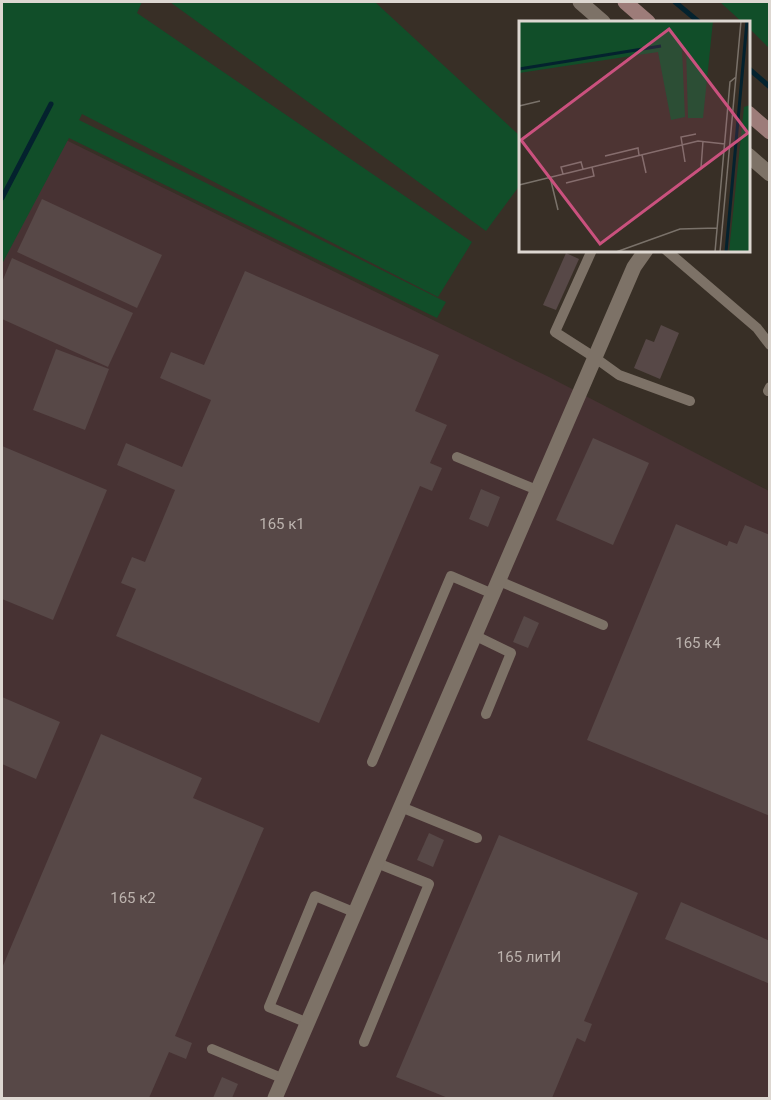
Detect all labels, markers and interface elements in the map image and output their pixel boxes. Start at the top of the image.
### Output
inset map [519,21,750,252]
house number: 165 к1 [259,515,305,533]
house number: 165 к4 [675,634,721,652]
house number: 165 к2 [110,889,156,907]
house number: 165 литИ [497,948,561,966]

